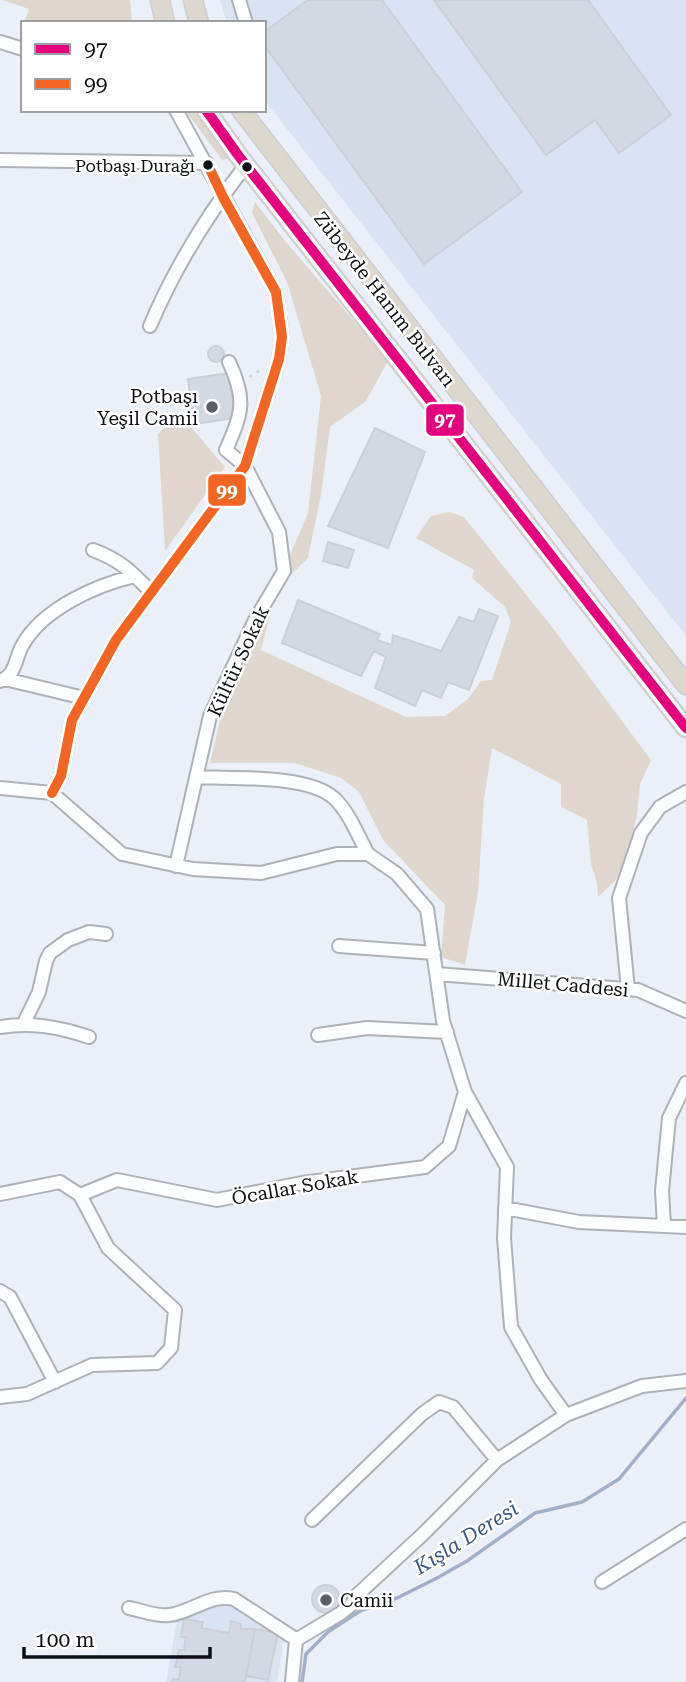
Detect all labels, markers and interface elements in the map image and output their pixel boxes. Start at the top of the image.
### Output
legend [21,21,266,112]
text: 97 [84,37,108,61]
text: 99 [84,72,108,96]
place label: Potbaşı Durağı [75,156,196,176]
marker: Potbaşı Durağı [201,158,215,172]
unlabelled marker [240,160,254,174]
street label: Zübeyde Hanım Bulvarı [309,207,460,391]
place label: Potbaşı Yeşil Camii [97,385,198,430]
marker: Potbaşı Yeşil Camii [204,399,220,415]
line badge: 97 [425,403,465,437]
text: 97 [434,408,456,431]
line badge: 99 [207,473,247,507]
text: 99 [216,479,238,502]
street label: Kültür Sokak [203,602,274,720]
street label: Millet Caddesi [496,967,630,1002]
street label: Öcallar Sokak [230,1165,360,1210]
water label: Kışla Deresi [409,1496,523,1580]
place label: Camii [340,1589,393,1612]
marker: Camii [318,1592,334,1608]
scale bar [24,1616,210,1660]
text: 100 m [35,1628,95,1652]

